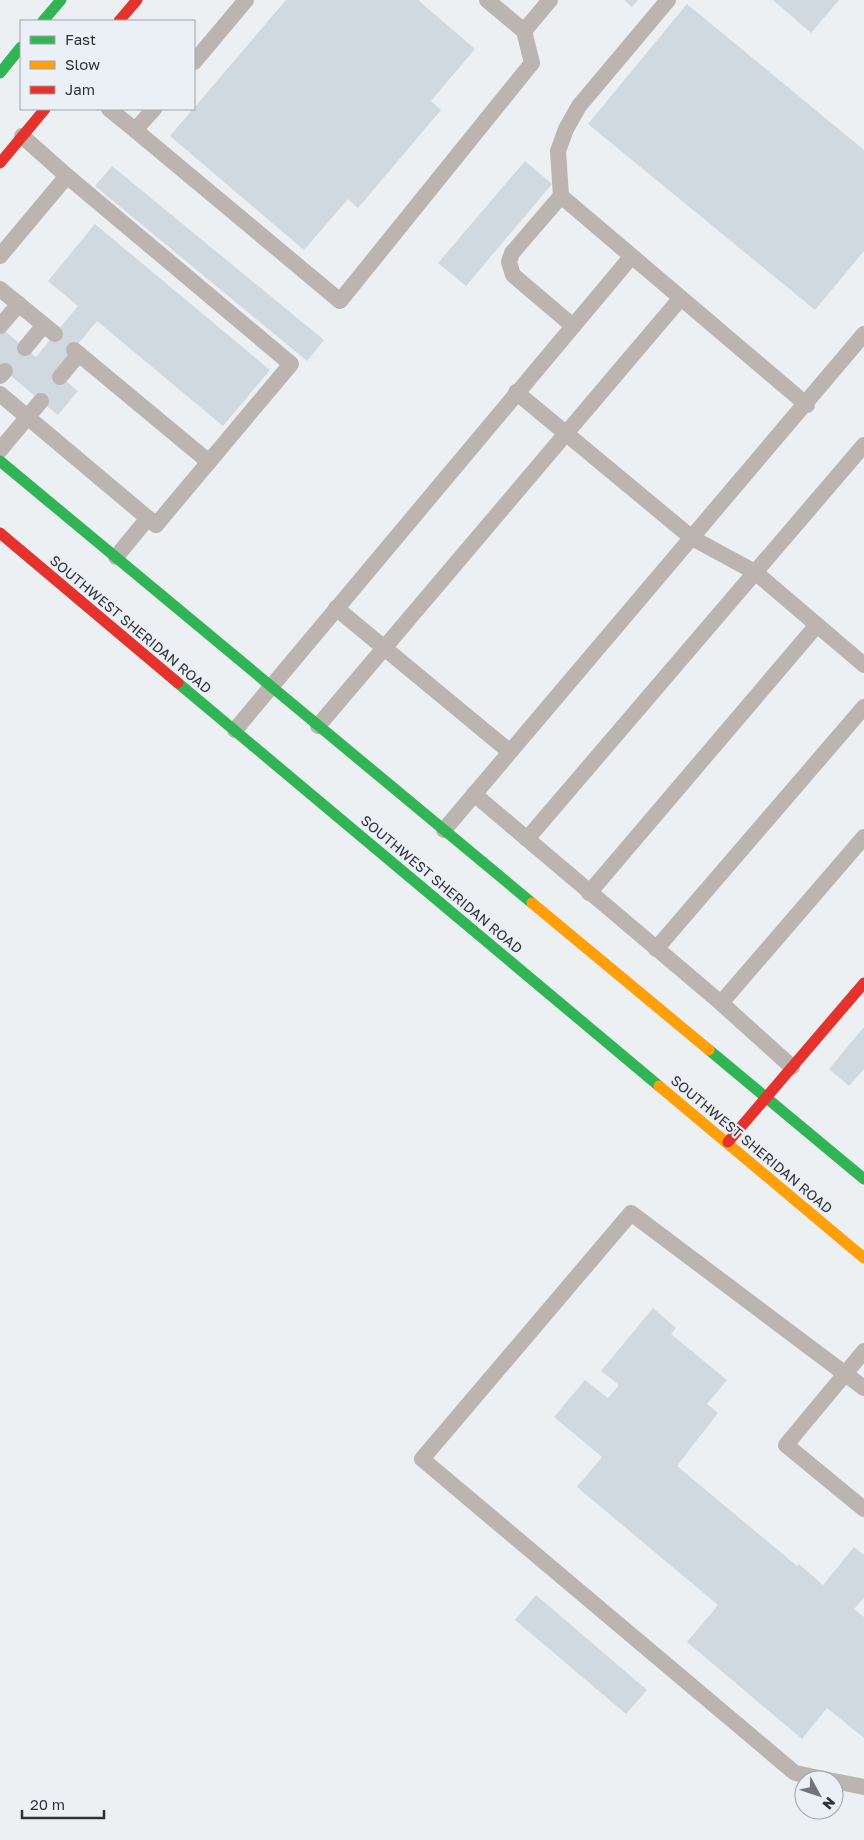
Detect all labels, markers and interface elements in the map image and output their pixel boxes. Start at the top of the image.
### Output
legend [20,20,195,110]
text: Fast [65,30,96,48]
text: Slow [65,55,100,73]
text: Jam [65,80,95,98]
street label: SOUTHWEST SHERIDAN ROAD [47,551,215,697]
street label: SOUTHWEST SHERIDAN ROAD [358,811,526,957]
street label: SOUTHWEST SHERIDAN ROAD [668,1071,836,1217]
north arrow [794,1770,844,1820]
scale bar [22,1788,105,1820]
text: N [819,1794,839,1813]
text: 20 m [30,1795,65,1813]

